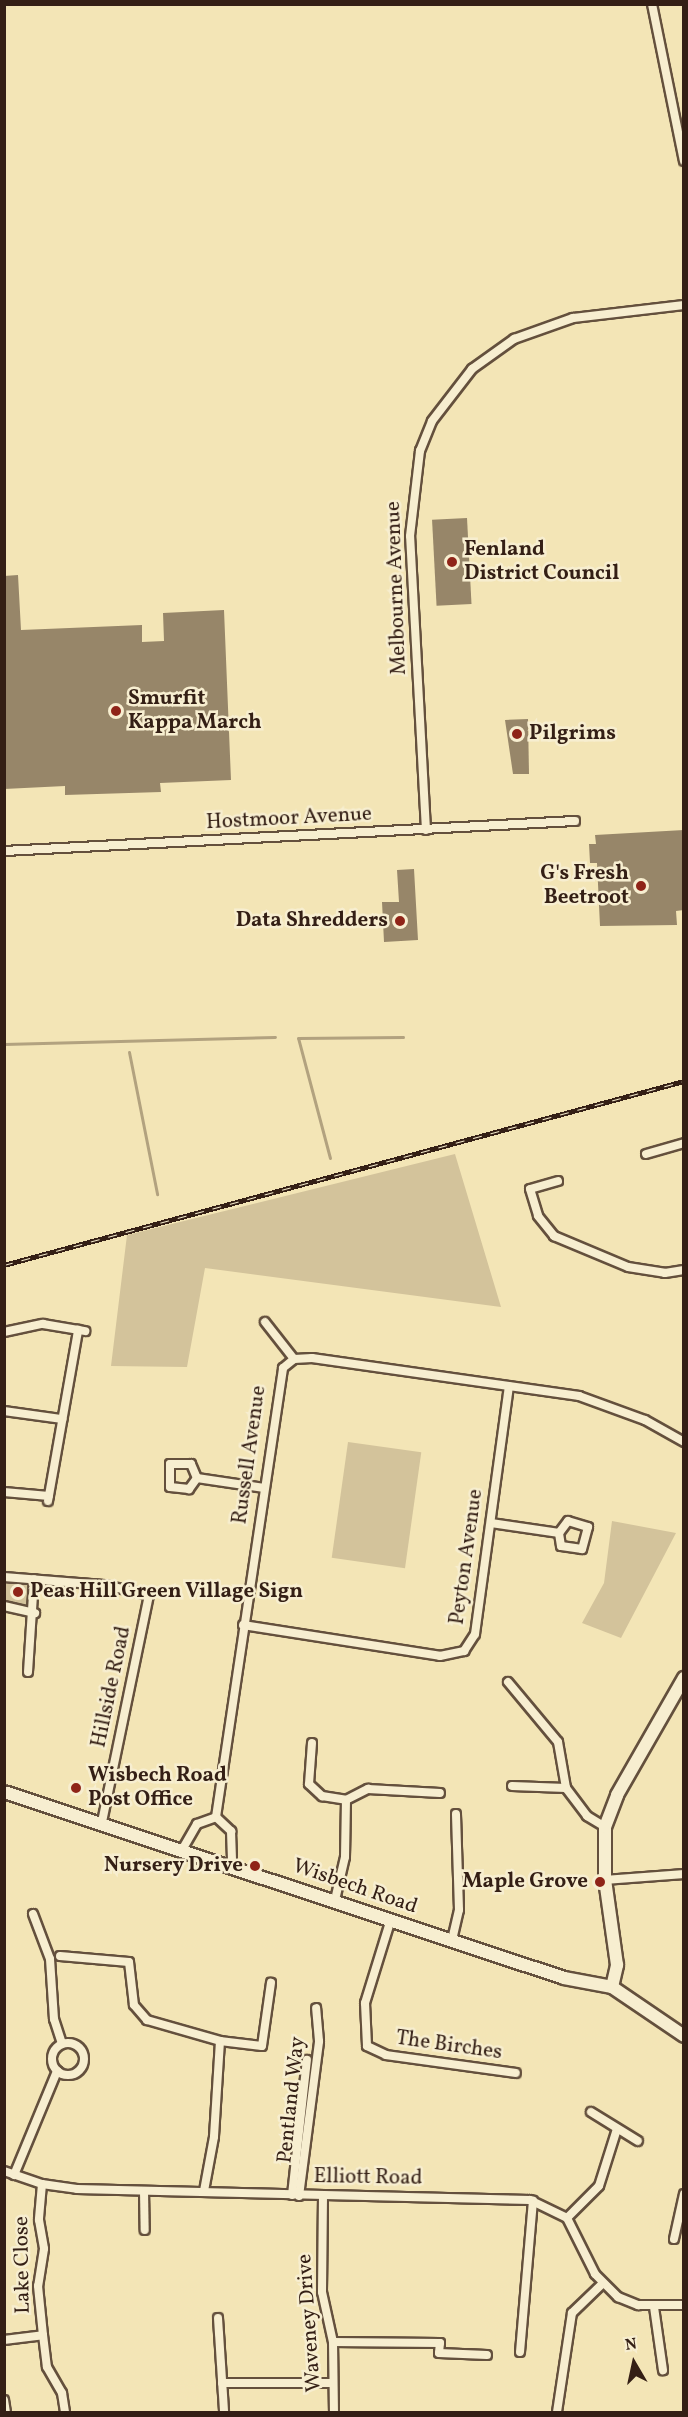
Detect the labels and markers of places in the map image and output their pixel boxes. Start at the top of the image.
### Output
place label: Fenland District Council [464,537,619,587]
marker: Fenland District Council [445,555,459,569]
place label: Smurfit Kappa March [128,686,262,736]
marker: Smurfit Kappa March [109,704,123,718]
place label: Pilgrims [529,721,616,747]
marker: Pilgrims [510,727,524,741]
place label: G's Fresh Beetroot [540,861,629,911]
marker: G's Fresh Beetroot [634,879,648,893]
place label: Data Shredders [236,908,388,934]
marker: Data Shredders [393,914,407,928]
place label: Peas Hill Green Village Sign [30,1579,304,1605]
marker: Peas Hill Green Village Sign [11,1585,25,1599]
place label: Wisbech Road Post Office [88,1763,227,1813]
marker: Wisbech Road Post Office [69,1781,83,1795]
place label: Nursery Drive [104,1853,243,1879]
marker: Nursery Drive [248,1859,262,1873]
place label: Maple Grove [462,1869,588,1895]
marker: Maple Grove [593,1875,607,1889]

